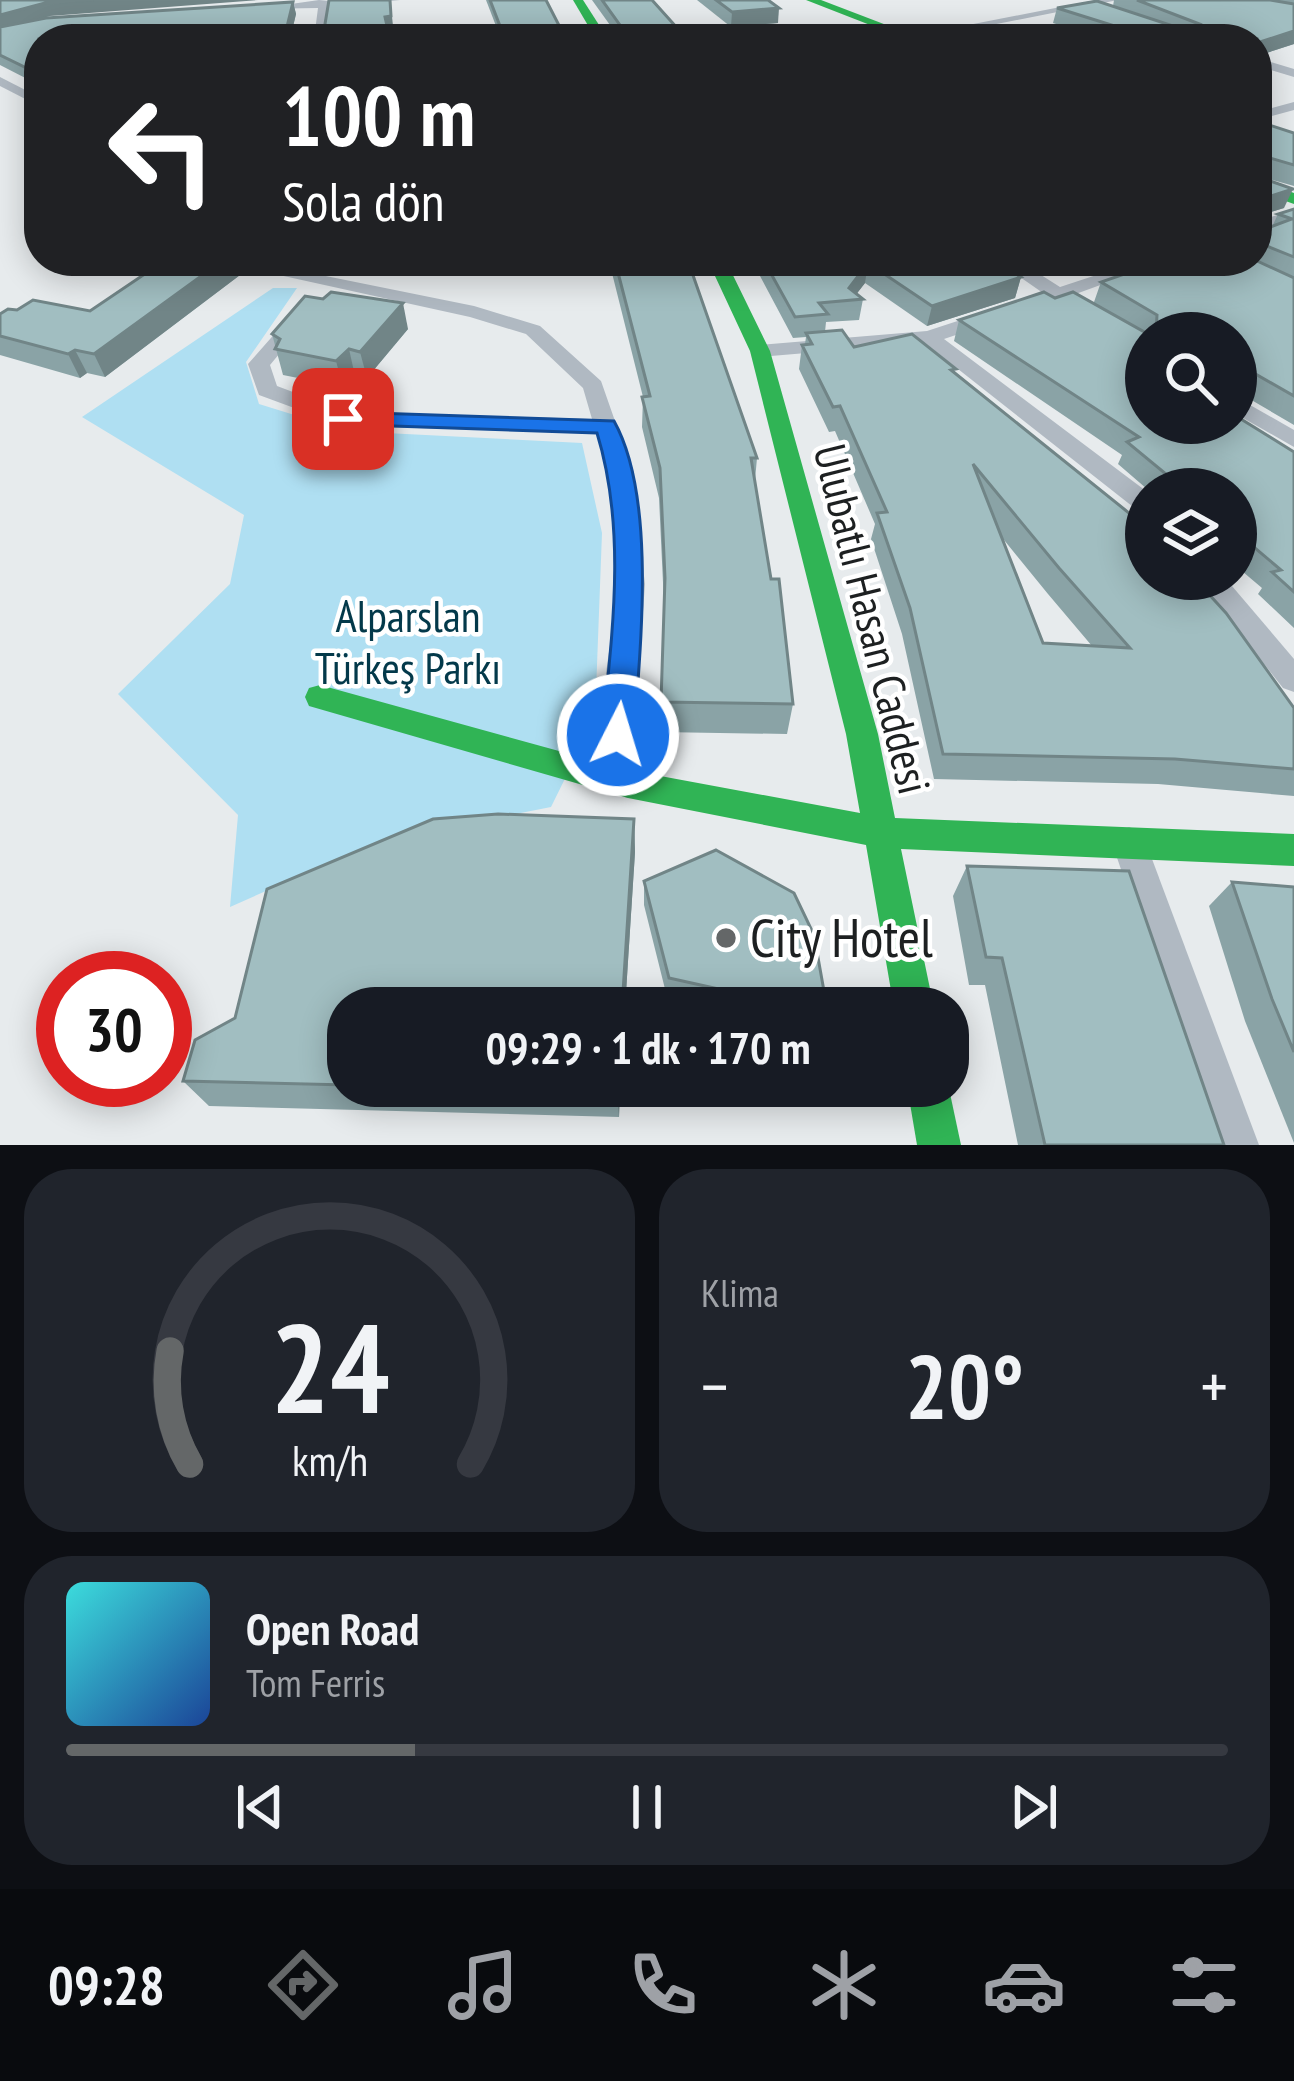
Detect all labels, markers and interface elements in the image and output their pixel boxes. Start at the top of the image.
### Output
text: 100 m [282,60,475,169]
icon: left [84,72,240,228]
text: Sola dön [282,166,445,236]
map controls [1125,312,1257,600]
button: search [1125,312,1257,444]
pin [292,368,394,470]
icon: arrive [310,386,376,452]
street label: Ulubatlı Hasan Caddesi [801,438,944,800]
button: layers [1125,468,1257,600]
park label: Alparslan Türkeş Parkı [315,586,501,696]
position arrow [555,672,681,798]
place label: City Hotel [750,902,933,972]
marker: City Hotel [713,925,739,951]
speed limit sign: 30 [36,951,192,1107]
text: 09:29 · 1 dk · 170 m [485,1018,811,1076]
text: Klima [701,1267,779,1318]
text: 24 [270,1286,389,1447]
text: 20° [905,1327,1024,1444]
text: − [701,1343,728,1428]
text: + [1201,1343,1228,1428]
text: km/h [291,1431,368,1487]
text: Open Road [246,1599,419,1657]
text: Tom Ferris [246,1657,385,1708]
icon: previous [227,1774,293,1840]
icon: pause [614,1774,680,1840]
icon: next [1001,1774,1067,1840]
icon: directions [261,1943,345,2027]
icon: music [441,1943,525,2027]
icon: phone [621,1943,705,2027]
icon: climate [802,1943,886,2027]
icon: car [982,1943,1066,2027]
icon: filters [1162,1943,1246,2027]
text: 09:28 [48,1950,165,2020]

